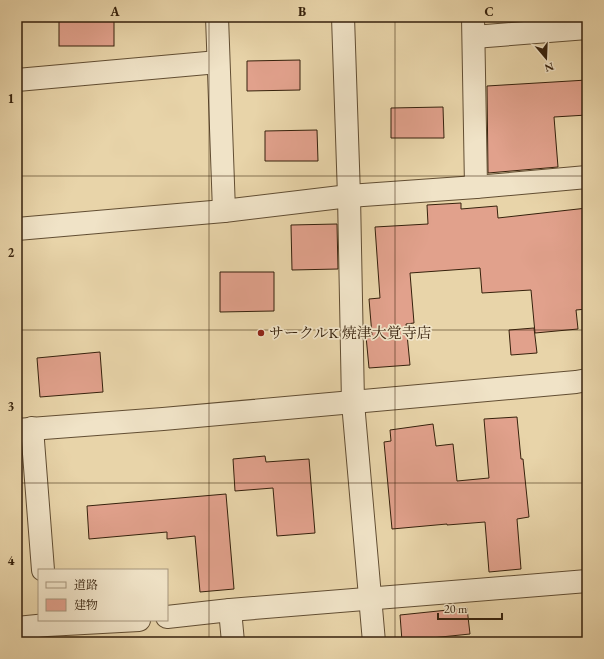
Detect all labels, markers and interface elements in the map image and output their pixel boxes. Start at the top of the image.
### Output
text: A [109,3,120,20]
text: B [298,3,306,20]
text: C [484,3,494,20]
north arrow [526,38,566,78]
text: N [543,59,556,76]
text: 1 [8,90,15,107]
text: 2 [8,244,15,261]
place label: サークルK 焼津大覚寺店 [269,323,432,342]
marker: サークルK 焼津大覚寺店 [256,328,266,338]
text: 3 [8,398,15,415]
text: 4 [8,552,15,569]
legend [38,569,168,621]
text: 道路 [74,577,98,593]
scale bar [438,595,502,621]
text: 建物 [74,597,98,613]
text: 20 m [444,601,468,617]

